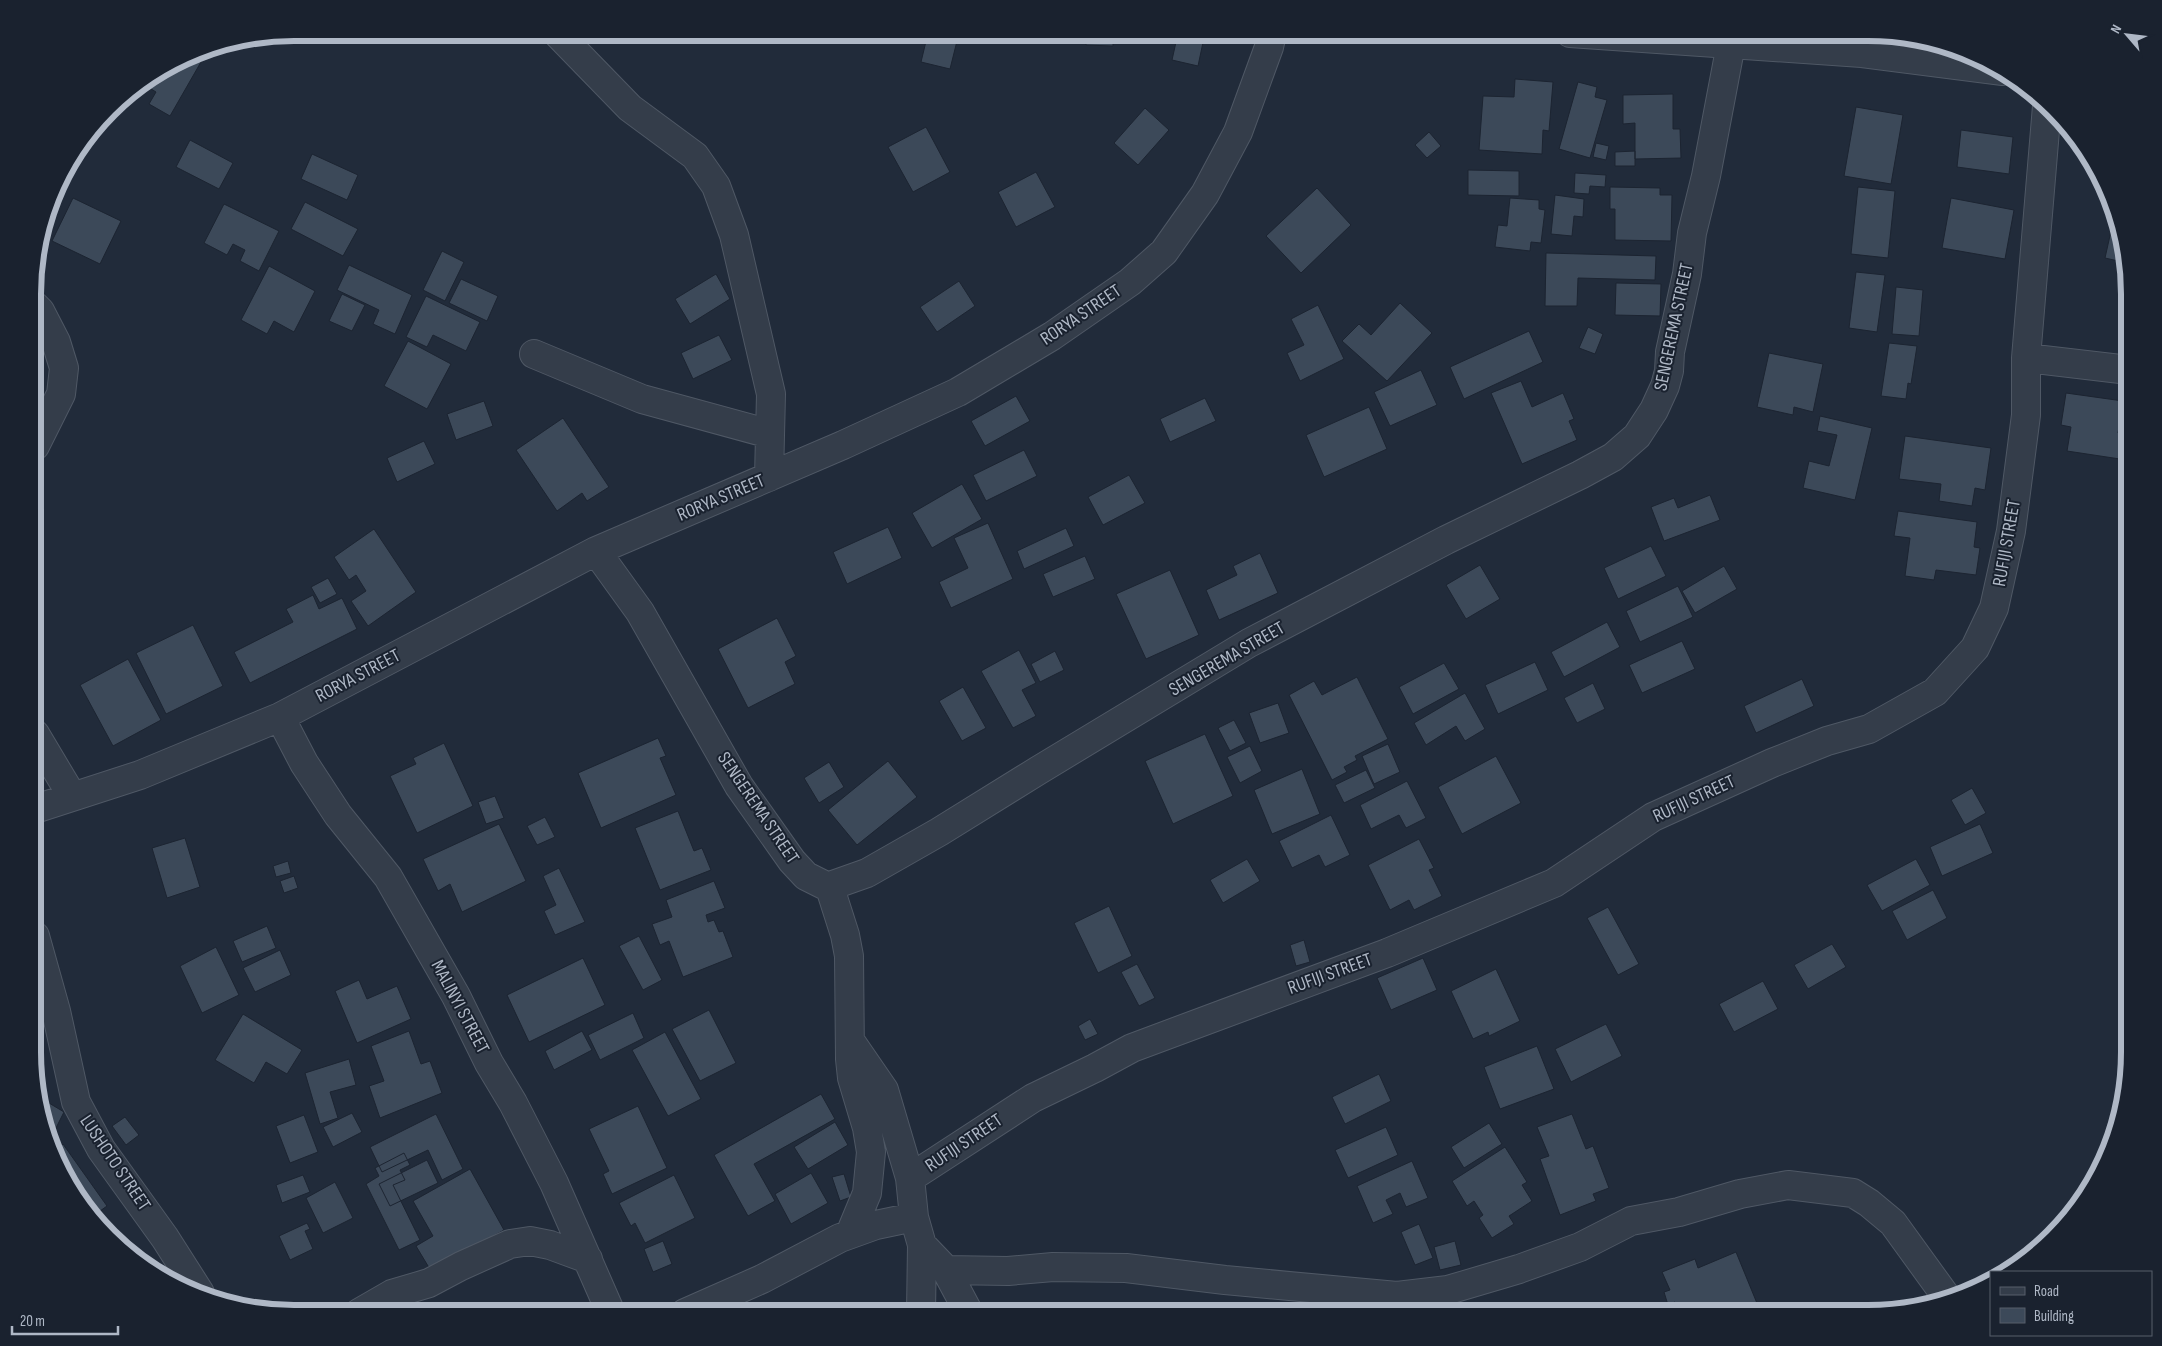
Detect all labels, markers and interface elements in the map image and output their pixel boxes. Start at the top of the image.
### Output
north arrow [2102,10,2152,60]
text: N [2107,22,2125,36]
street label: SENGEREMA STREET [1649,261,1699,393]
street label: RORYA STREET [1036,279,1126,350]
street label: RORYA STREET [674,469,768,527]
street label: RUFIJI STREET [1988,497,2026,588]
street label: SENGEREMA STREET [1165,616,1289,701]
street label: RORYA STREET [312,644,405,708]
street label: SENGEREMA STREET [712,748,804,869]
street label: RUFIJI STREET [1649,770,1739,828]
street label: RUFIJI STREET [1285,948,1376,1000]
street label: MALINYI STREET [426,956,494,1058]
street label: RUFIJI STREET [921,1109,1007,1177]
street label: LUSHOTO STREET [75,1111,156,1216]
legend [1990,1271,2152,1336]
text: Road [2034,1282,2059,1301]
scale bar [12,1304,119,1336]
text: Building [2034,1307,2074,1326]
text: 20 m [20,1312,45,1331]

